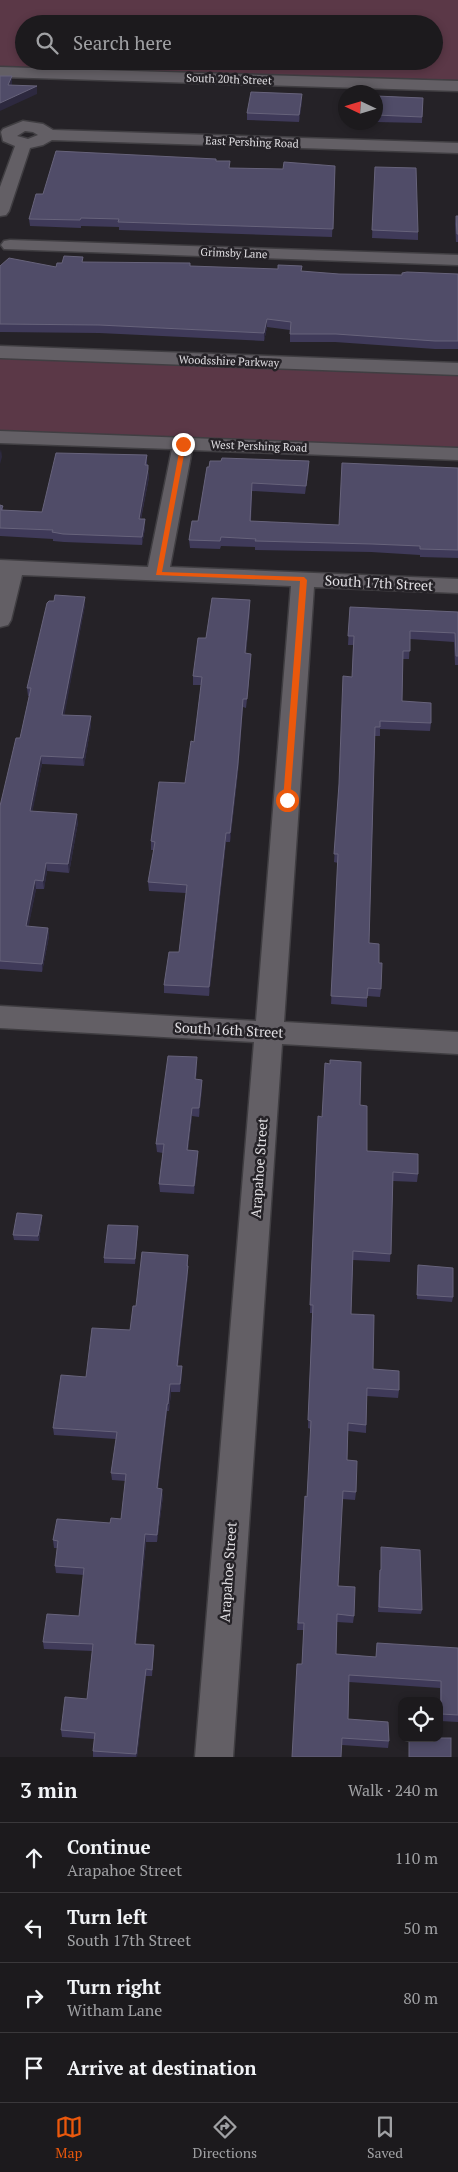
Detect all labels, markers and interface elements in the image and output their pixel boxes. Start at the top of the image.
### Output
search box [15,15,443,70]
icon: search [33,29,61,57]
text: Search here [73,30,172,55]
street label: South 20th Street [186,71,272,87]
north arrow [338,85,383,130]
street label: East Pershing Road [205,133,299,151]
street label: Grimsby Lane [200,245,268,261]
street label: Woodsshire Parkway [178,352,280,370]
route end [172,433,195,456]
street label: West Pershing Road [210,437,308,455]
street label: South 17th Street [324,570,435,595]
route start [276,789,299,812]
street label: South 16th Street [174,1017,285,1042]
street label: Arapahoe Street [246,1116,272,1219]
street label: Arapahoe Street [215,1520,241,1623]
map controls [398,1697,443,1742]
button: locate [398,1697,443,1742]
text: 3 min [20,1776,77,1804]
text: Walk · 240 m [348,1779,438,1801]
text: Continue [67,1834,151,1859]
icon: ahead [20,1844,48,1872]
text: 110 m [395,1847,438,1869]
text: Arapahoe Street [67,1859,182,1881]
text: Turn left [67,1904,148,1929]
icon: left [20,1914,48,1942]
text: 50 m [403,1917,438,1939]
text: South 17th Street [67,1929,191,1951]
text: Turn right [67,1974,161,1999]
icon: right [20,1984,48,2012]
text: 80 m [403,1987,438,2009]
text: Witham Lane [67,1999,162,2021]
icon: arrive [20,2054,48,2082]
text: Arrive at destination [67,2055,256,2080]
tab: Map [55,2113,83,2162]
tab: Directions [193,2113,257,2162]
tab: Saved [367,2113,403,2162]

